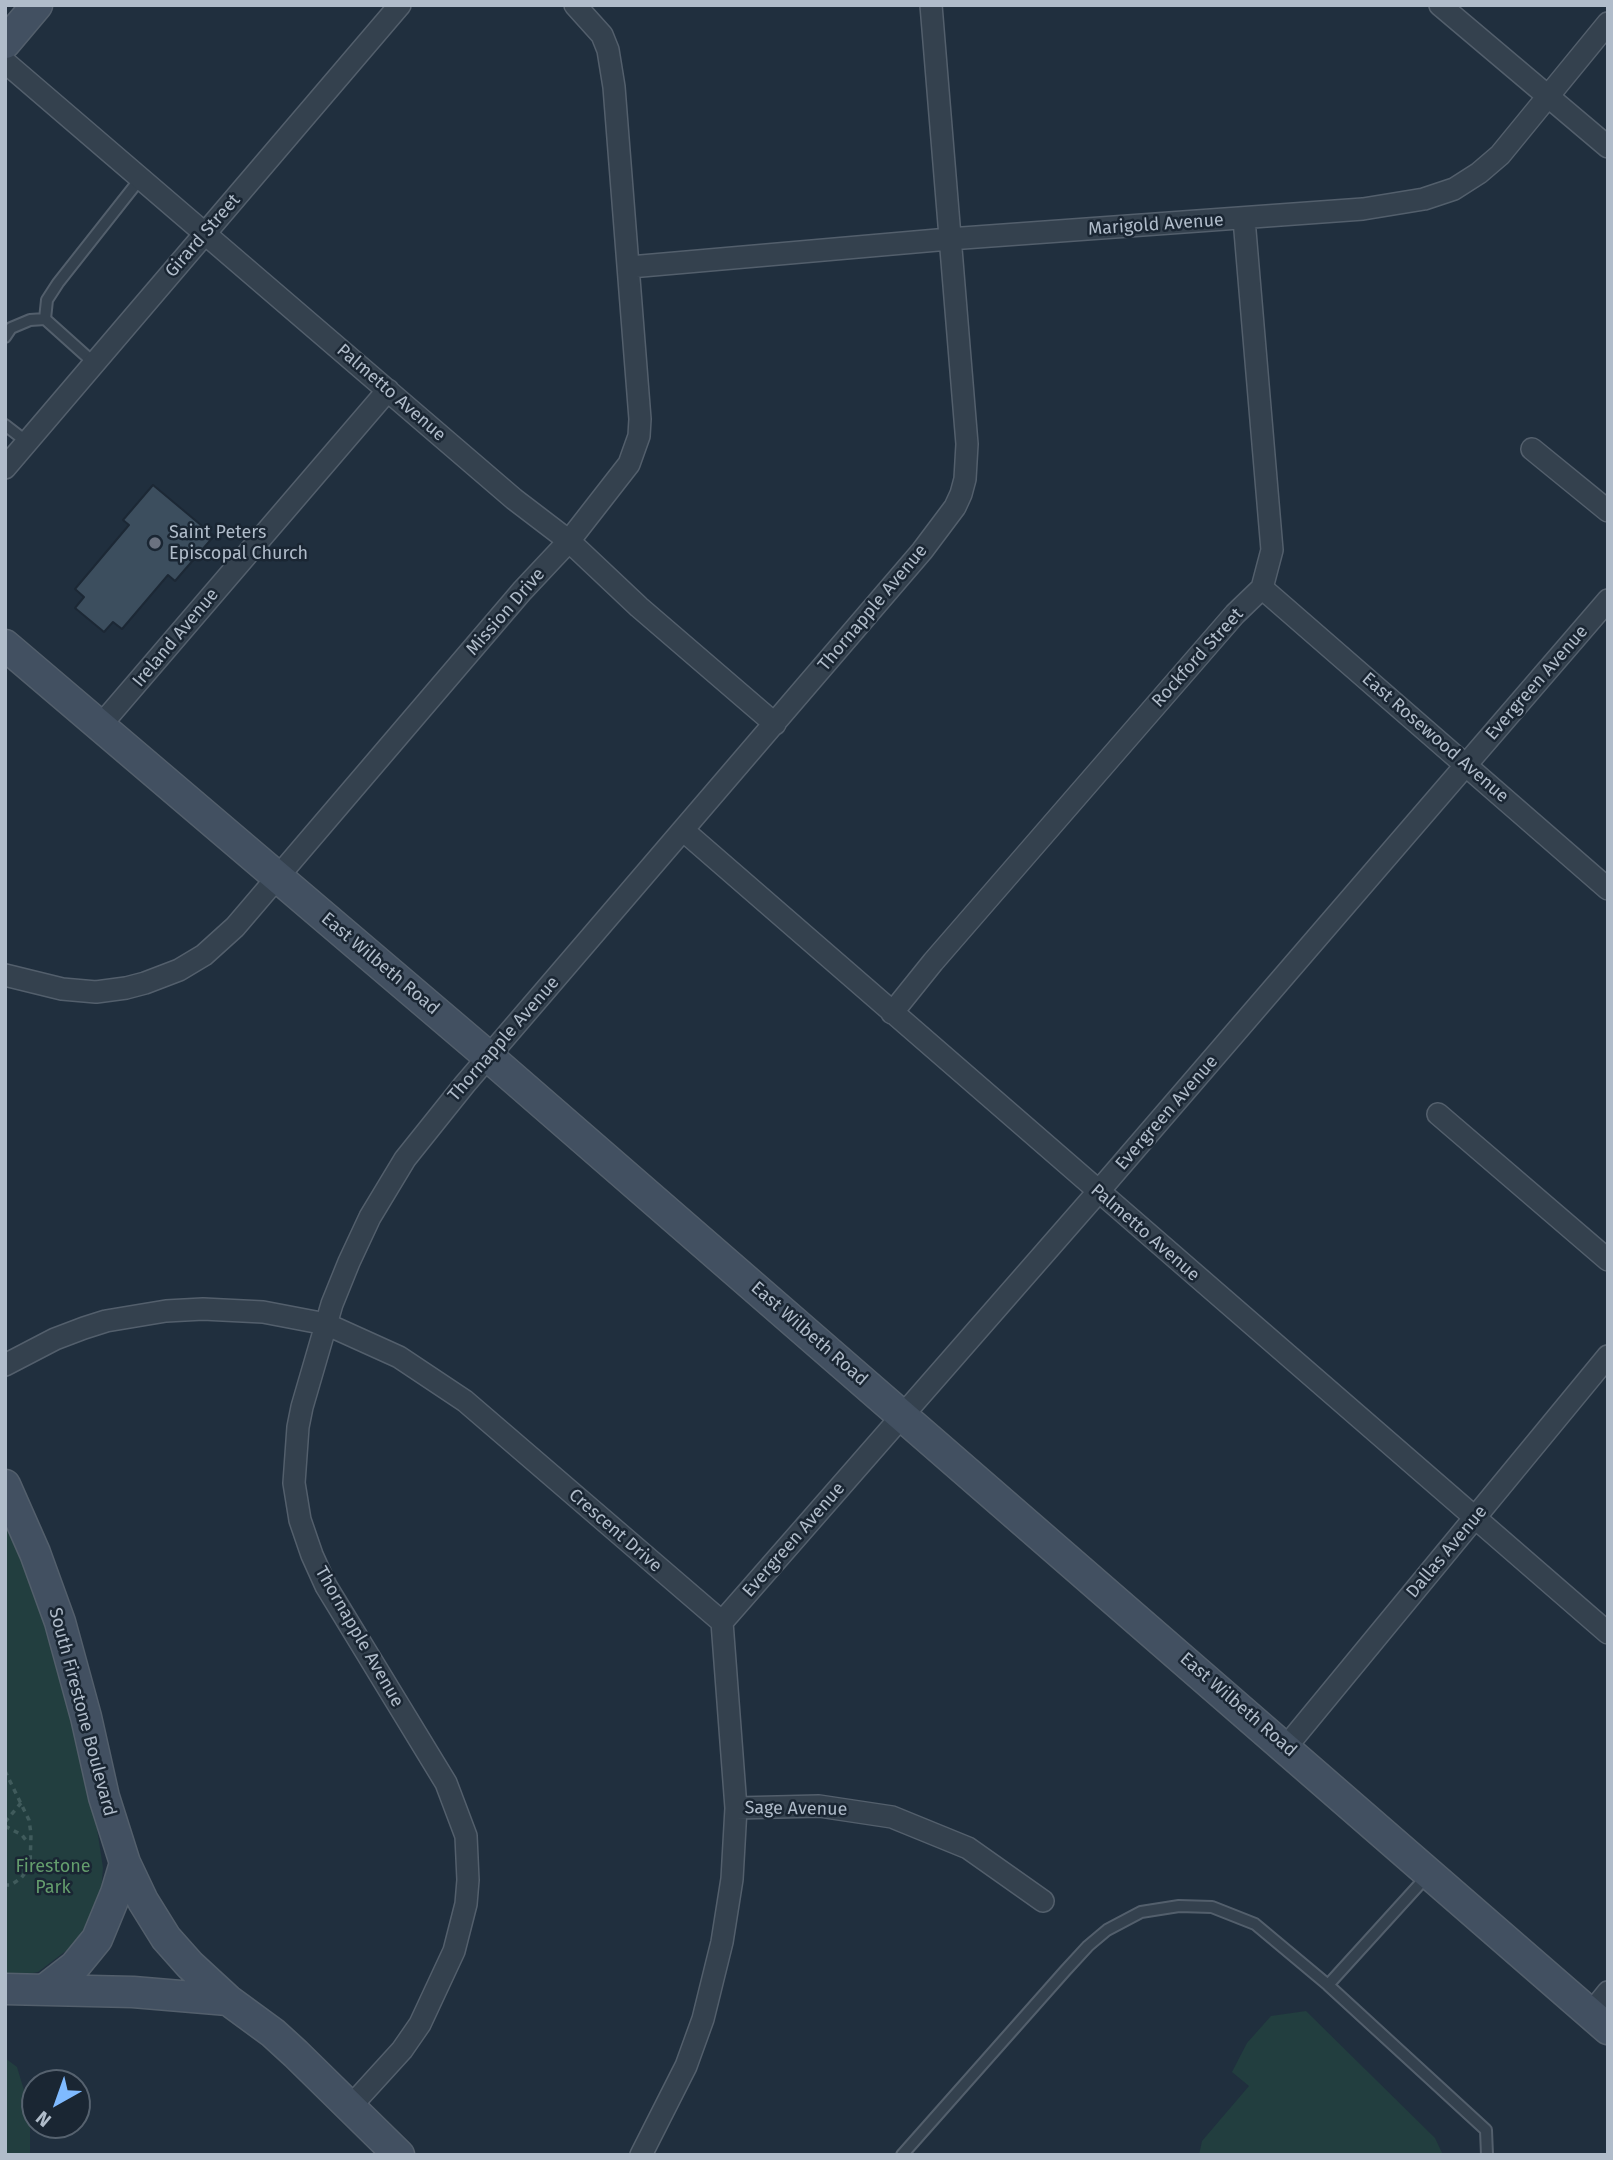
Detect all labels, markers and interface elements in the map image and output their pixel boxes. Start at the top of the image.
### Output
street label: Girard Street [161,190,245,282]
street label: Marigold Avenue [1087,209,1225,241]
street label: Palmetto Avenue [332,340,450,446]
place label: Saint Peters Episcopal Church [169,522,308,564]
marker: Saint Peters Episcopal Church [147,535,163,551]
street label: Thornapple Avenue [814,540,932,676]
street label: Mission Drive [462,564,550,660]
street label: Ireland Avenue [128,584,224,692]
street label: Rockford Street [1148,604,1248,712]
street label: Evergreen Avenue [1481,621,1593,745]
street label: East Rosewood Avenue [1357,668,1513,808]
street label: East Wilbeth Road [316,908,444,1020]
street label: Thornapple Avenue [444,972,564,1106]
street label: Evergreen Avenue [1111,1051,1223,1175]
street label: Palmetto Avenue [1086,1180,1204,1286]
street label: East Wilbeth Road [746,1277,872,1391]
street label: Evergreen Avenue [738,1478,850,1602]
street label: Crescent Drive [564,1485,666,1577]
street label: Dallas Avenue [1402,1501,1492,1603]
street label: Thornapple Avenue [310,1563,408,1711]
street label: South Firestone Boulevard [44,1605,120,1819]
street label: East Wilbeth Road [1175,1648,1301,1762]
street label: Sage Avenue [744,1797,848,1821]
park label: Firestone Park [15,1856,91,1898]
north arrow [21,2069,91,2139]
text: N [31,2106,56,2132]

